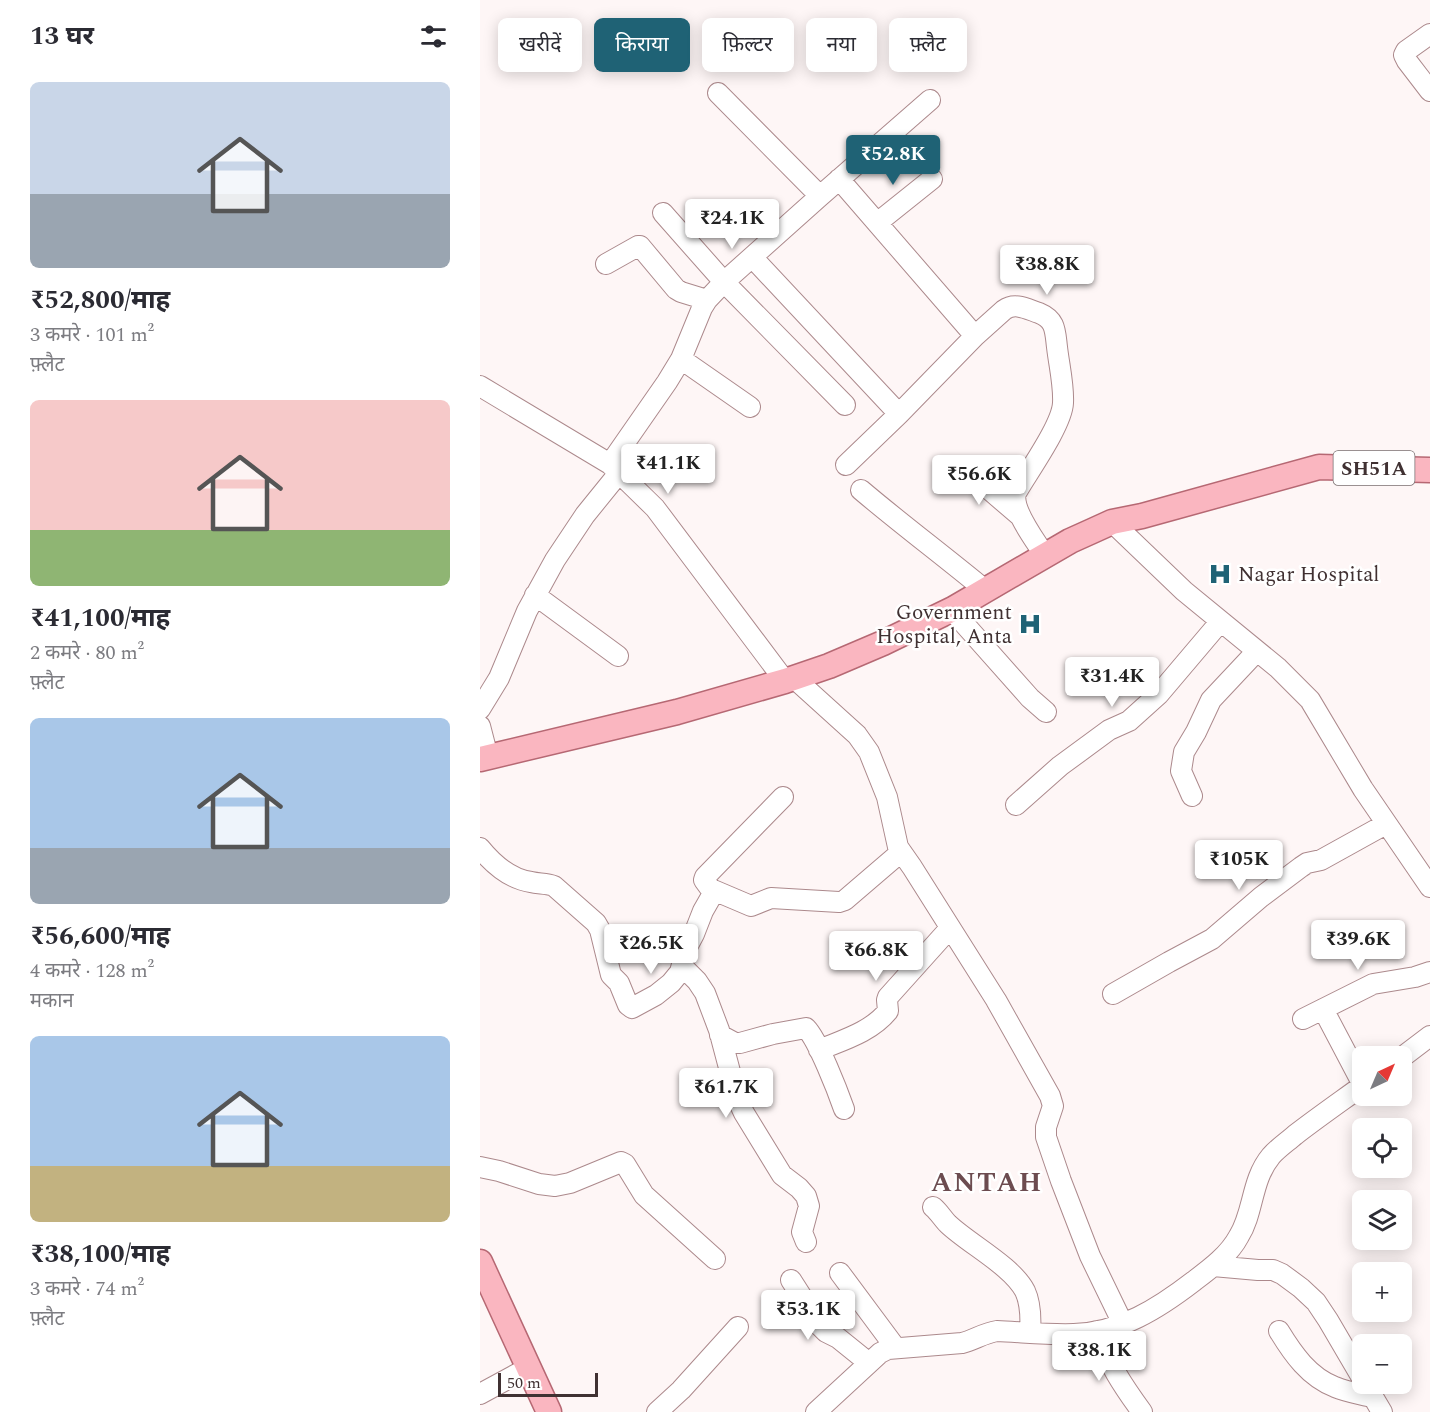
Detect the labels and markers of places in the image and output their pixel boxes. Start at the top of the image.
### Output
pin: ₹52.8K [844,135,942,186]
pin: ₹24.1K [683,199,781,250]
pin: ₹38.8K [998,245,1096,296]
pin: ₹41.1K [619,444,717,495]
pin: ₹56.6K [930,455,1028,506]
place label: Nagar Hospital [1238,559,1380,591]
hospital icon: Nagar Hospital [1207,561,1233,587]
place label: Government Hospital, Anta [876,597,1013,653]
hospital icon: Government Hospital, Anta [1017,611,1043,637]
pin: ₹31.4K [1063,657,1161,708]
pin: ₹105K [1197,840,1281,891]
pin: ₹39.6K [1309,920,1407,971]
pin: ₹26.5K [602,924,700,975]
pin: ₹66.8K [827,931,925,982]
pin: ₹61.7K [677,1068,775,1119]
pin: ₹53.1K [759,1290,857,1341]
pin: ₹38.1K [1050,1331,1148,1382]

